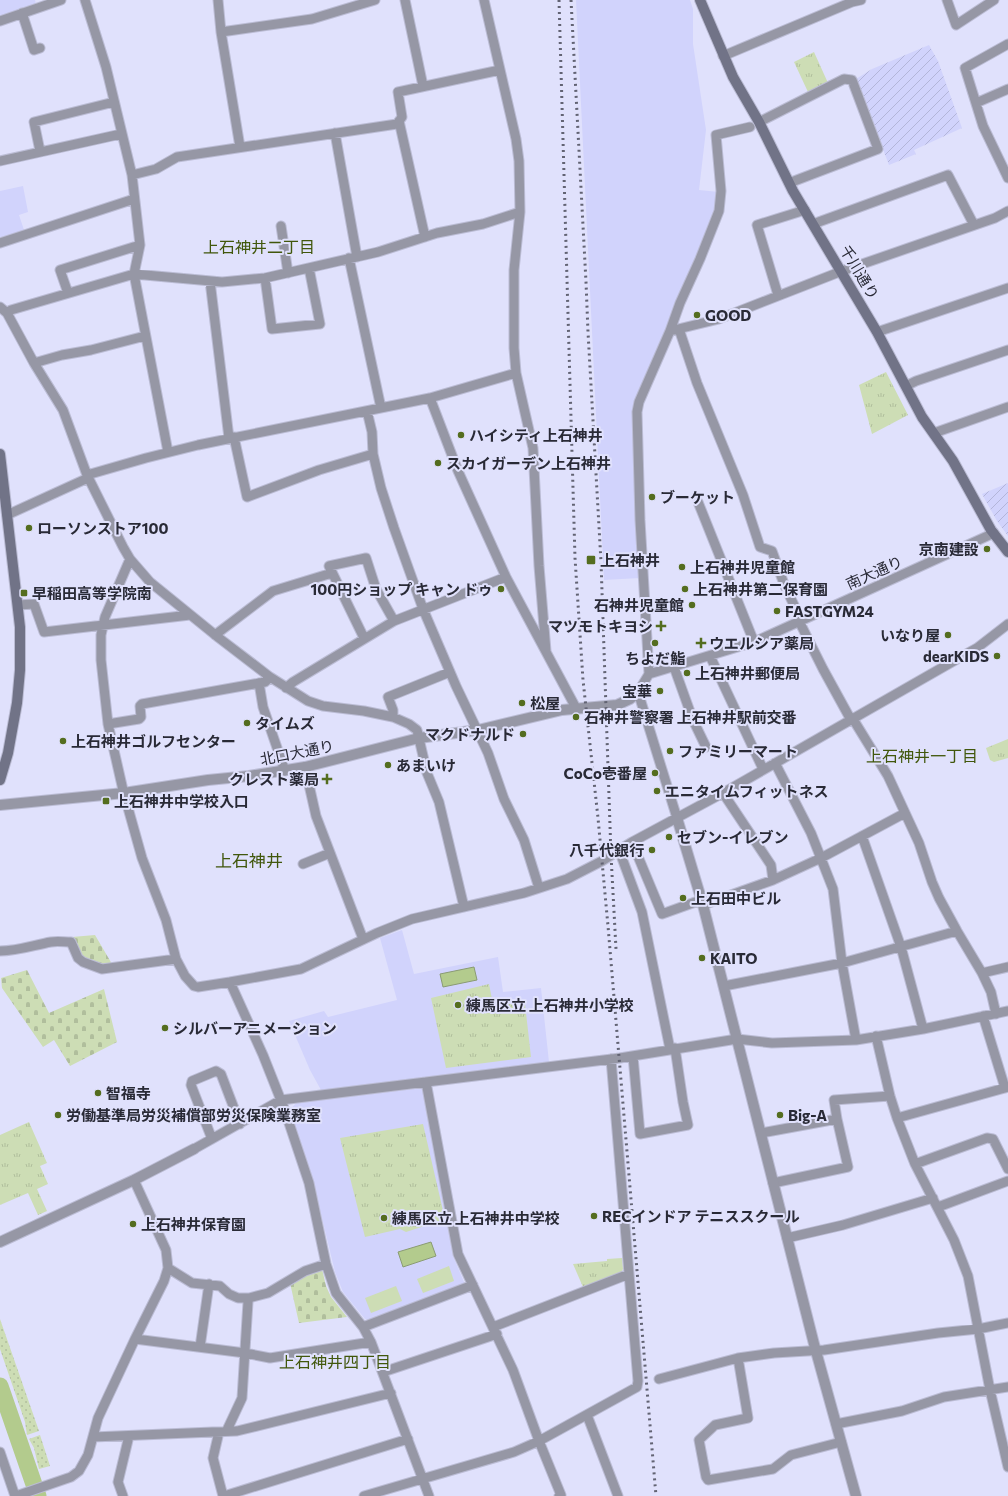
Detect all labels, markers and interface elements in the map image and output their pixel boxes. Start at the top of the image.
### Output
district label: 上石神井二丁目 [203,237,315,256]
street label: 千川通り [837,242,883,302]
place label: GOOD [705,306,751,324]
marker: GOOD [692,310,702,320]
place label: ハイシティ上石神井 [469,426,603,444]
marker: ハイシティ上石神井 [456,430,466,440]
place label: スカイガーデン上石神井 [446,454,611,472]
marker: スカイガーデン上石神井 [433,458,443,468]
place label: ブーケット [660,488,735,506]
marker: ブーケット [647,492,657,502]
place label: ローソンストア100 [37,519,168,537]
marker: ローソンストア100 [24,523,34,533]
place label: 京南建設 [919,540,979,558]
marker: 京南建設 [982,544,992,554]
place label: 上石神井 [600,551,660,569]
street label: 南大通り [843,552,905,592]
marker: 上石神井 [585,554,597,566]
place label: 上石神井児童館 [690,558,795,576]
marker: 上石神井児童館 [677,562,687,572]
place label: 100円ショップ キャン ドゥ [311,580,493,598]
place label: 上石神井第二保育園 [693,580,828,598]
place label: 早稲田高等学院南 [32,584,152,602]
marker: 100円ショップ キャン ドゥ [496,584,506,594]
marker: 上石神井第二保育園 [680,584,690,594]
marker: 早稲田高等学院南 [19,588,29,598]
place label: 石神井児童館 [594,596,684,614]
marker: 石神井児童館 [687,600,697,610]
place label: FASTGYM24 [785,602,874,620]
marker: FASTGYM24 [772,606,782,616]
place label: マツモトキヨシ [548,617,653,635]
marker: マツモトキヨシ [656,621,666,631]
place label: いなり屋 [880,626,940,644]
marker: いなり屋 [943,630,953,640]
place label: ウエルシア薬局 [709,634,814,652]
marker: ちよだ鮨 [650,638,660,648]
marker: ウエルシア薬局 [696,638,706,648]
place label: dearKIDS [923,647,989,665]
place label: ちよだ鮨 [625,649,686,667]
marker: dearKIDS [992,651,1002,661]
place label: 上石神井郵便局 [695,664,800,682]
marker: 上石神井郵便局 [682,668,692,678]
place label: 宝華 [622,682,652,700]
marker: 宝華 [655,686,665,696]
place label: 松屋 [530,694,560,712]
marker: 松屋 [517,698,527,708]
place label: 石神井警察署 上石神井駅前交番 [584,708,797,726]
marker: 石神井警察署 上石神井駅前交番 [571,712,581,722]
place label: タイムズ [255,714,315,732]
marker: タイムズ [242,718,252,728]
place label: マクドナルド [425,725,515,743]
marker: マクドナルド [518,729,528,739]
place label: 上石神井ゴルフセンター [71,732,236,750]
marker: 上石神井ゴルフセンター [58,736,68,746]
street label: 北口大通り [258,736,336,768]
place label: ファミリーマート [678,742,798,760]
marker: ファミリーマート [665,746,675,756]
district label: 上石神井一丁目 [866,746,978,765]
place label: あまいけ [396,756,456,774]
marker: あまいけ [383,760,393,770]
place label: CoCo壱番屋 [564,764,647,782]
marker: CoCo壱番屋 [650,768,660,778]
place label: クレスト薬局 [229,770,319,788]
marker: クレスト薬局 [322,774,332,784]
place label: エニタイムフィットネス [665,782,829,800]
marker: エニタイムフィットネス [652,786,662,796]
place label: 上石神井中学校入口 [114,792,249,810]
marker: 上石神井中学校入口 [101,796,111,806]
place label: セブン-イレブン [677,828,788,846]
marker: セブン-イレブン [664,832,674,842]
place label: 八千代銀行 [569,841,644,859]
marker: 八千代銀行 [647,845,657,855]
district label: 上石神井 [215,850,283,871]
place label: 上石田中ビル [691,889,781,907]
marker: 上石田中ビル [678,893,688,903]
place label: KAITO [710,949,758,967]
marker: KAITO [697,953,707,963]
place label: 練馬区立 上石神井小学校 [466,996,634,1014]
marker: 練馬区立 上石神井小学校 [453,1000,463,1010]
place label: シルバーアニメーション [173,1019,337,1037]
marker: シルバーアニメーション [160,1023,170,1033]
place label: 智福寺 [106,1084,151,1102]
marker: 智福寺 [93,1088,103,1098]
place label: 労働基準局労災補償部労災保険業務室 [66,1106,321,1124]
place label: Big-A [788,1106,827,1124]
marker: 労働基準局労災補償部労災保険業務室 [53,1110,63,1120]
marker: Big-A [775,1110,785,1120]
place label: RECインドア テニススクール [602,1207,799,1225]
place label: 練馬区立 上石神井中学校 [392,1209,560,1227]
marker: RECインドア テニススクール [589,1211,599,1221]
marker: 練馬区立 上石神井中学校 [379,1213,389,1223]
place label: 上石神井保育園 [141,1215,246,1233]
marker: 上石神井保育園 [128,1219,138,1229]
district label: 上石神井四丁目 [279,1352,391,1371]

